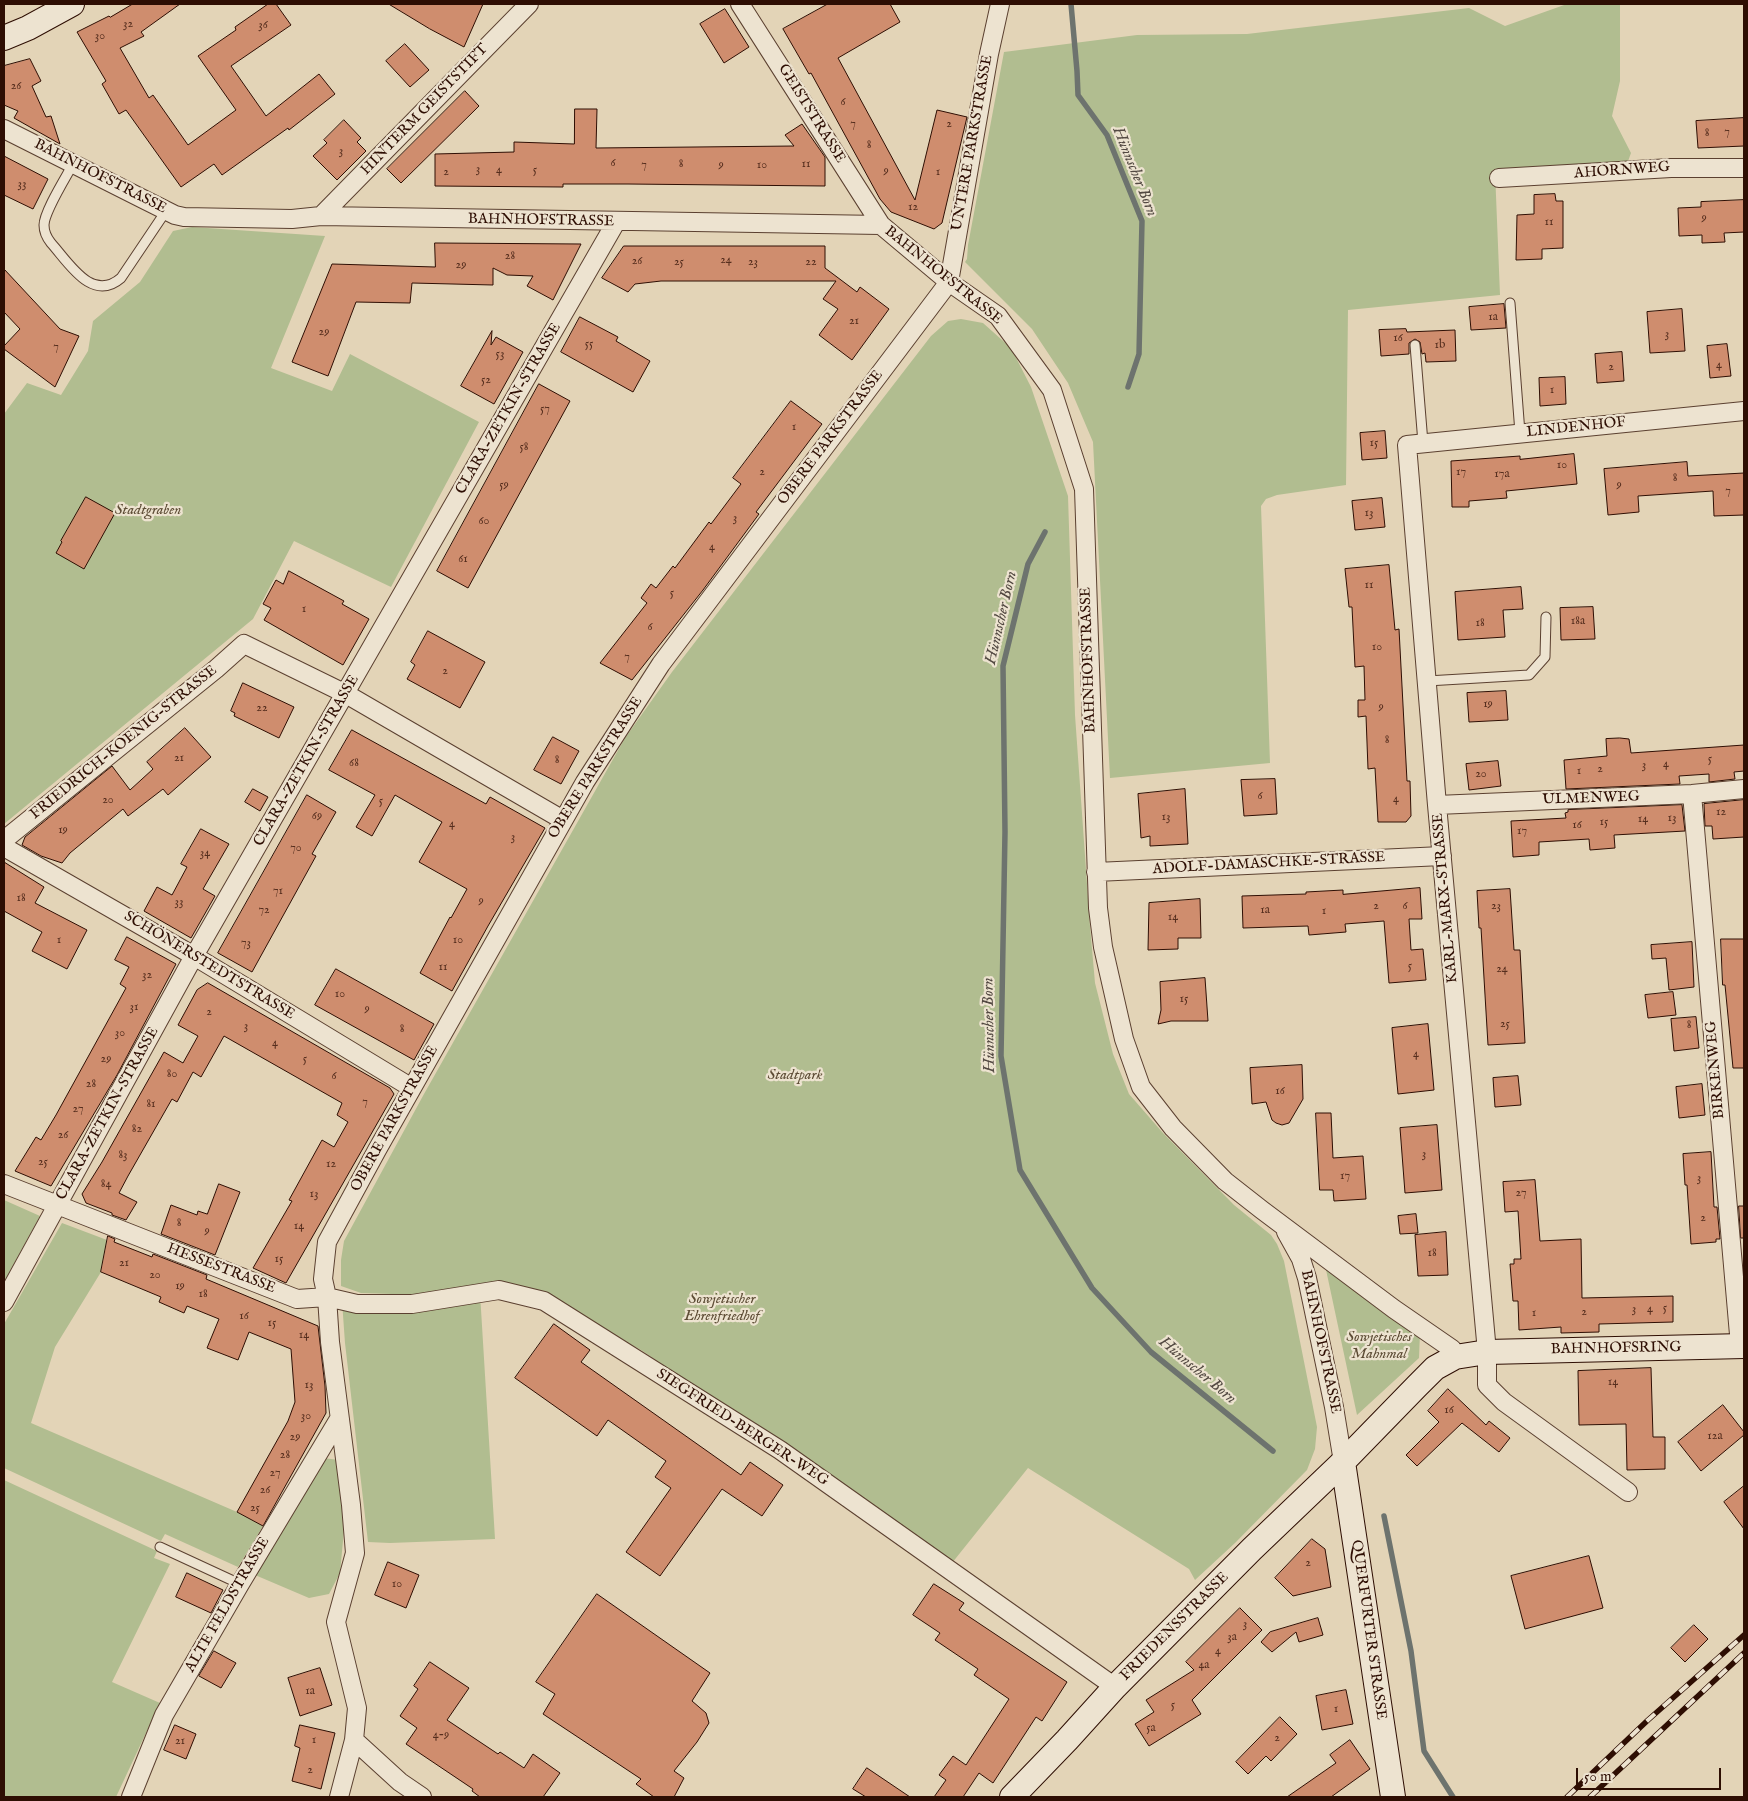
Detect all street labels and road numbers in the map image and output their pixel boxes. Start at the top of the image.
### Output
street label: HINTERM GEISTSTIFT [358,41,492,179]
street label: UNTERE PARKSTRASSE [949,54,997,232]
street label: GEISTSTRASSE [773,61,849,167]
street label: BAHNHOFSTRASSE [31,136,169,218]
street label: AHORNWEG [1573,159,1671,183]
street label: BAHNHOFSTRASSE [468,211,614,231]
street label: BAHNHOFSTRASSE [880,223,1006,329]
street label: CLARA-ZETKIN-STRASSE [452,320,566,498]
street label: OBERE PARKSTRASSE [774,367,888,509]
street label: LINDENHOF [1525,414,1627,442]
street label: BAHNHOFSTRASSE [1077,587,1101,733]
street label: FRIEDRICH-KOENIG-STRASSE [27,662,221,824]
street label: CLARA-ZETKIN-STRASSE [250,672,364,850]
street label: OBERE PARKSTRASSE [545,694,647,842]
street label: ULMENWEG [1542,788,1640,810]
street label: KARL-MARX-STRASSE [1430,812,1462,984]
street label: ADOLF-DAMASCHKE-STRASSE [1152,849,1386,879]
street label: SCHÖNERSTEDTSTRASSE [120,908,298,1024]
street label: BIRKENWEG [1703,1020,1729,1120]
street label: CLARA-ZETKIN-STRASSE [53,1024,163,1204]
street label: OBERE PARKSTRASSE [347,1043,443,1195]
street label: HESSESTRASSE [164,1240,278,1298]
street label: BAHNHOFSTRASSE [1296,1269,1344,1415]
street label: BAHNHOFSRING [1551,1339,1681,1359]
street label: SIEGFRIED-BERGER-WEG [653,1366,831,1490]
street label: ALTE FELDSTRASSE [182,1534,274,1676]
street label: QUERFURTER STRASSE [1346,1539,1390,1721]
street label: FRIEDENSSTRASSE [1117,1569,1233,1685]

